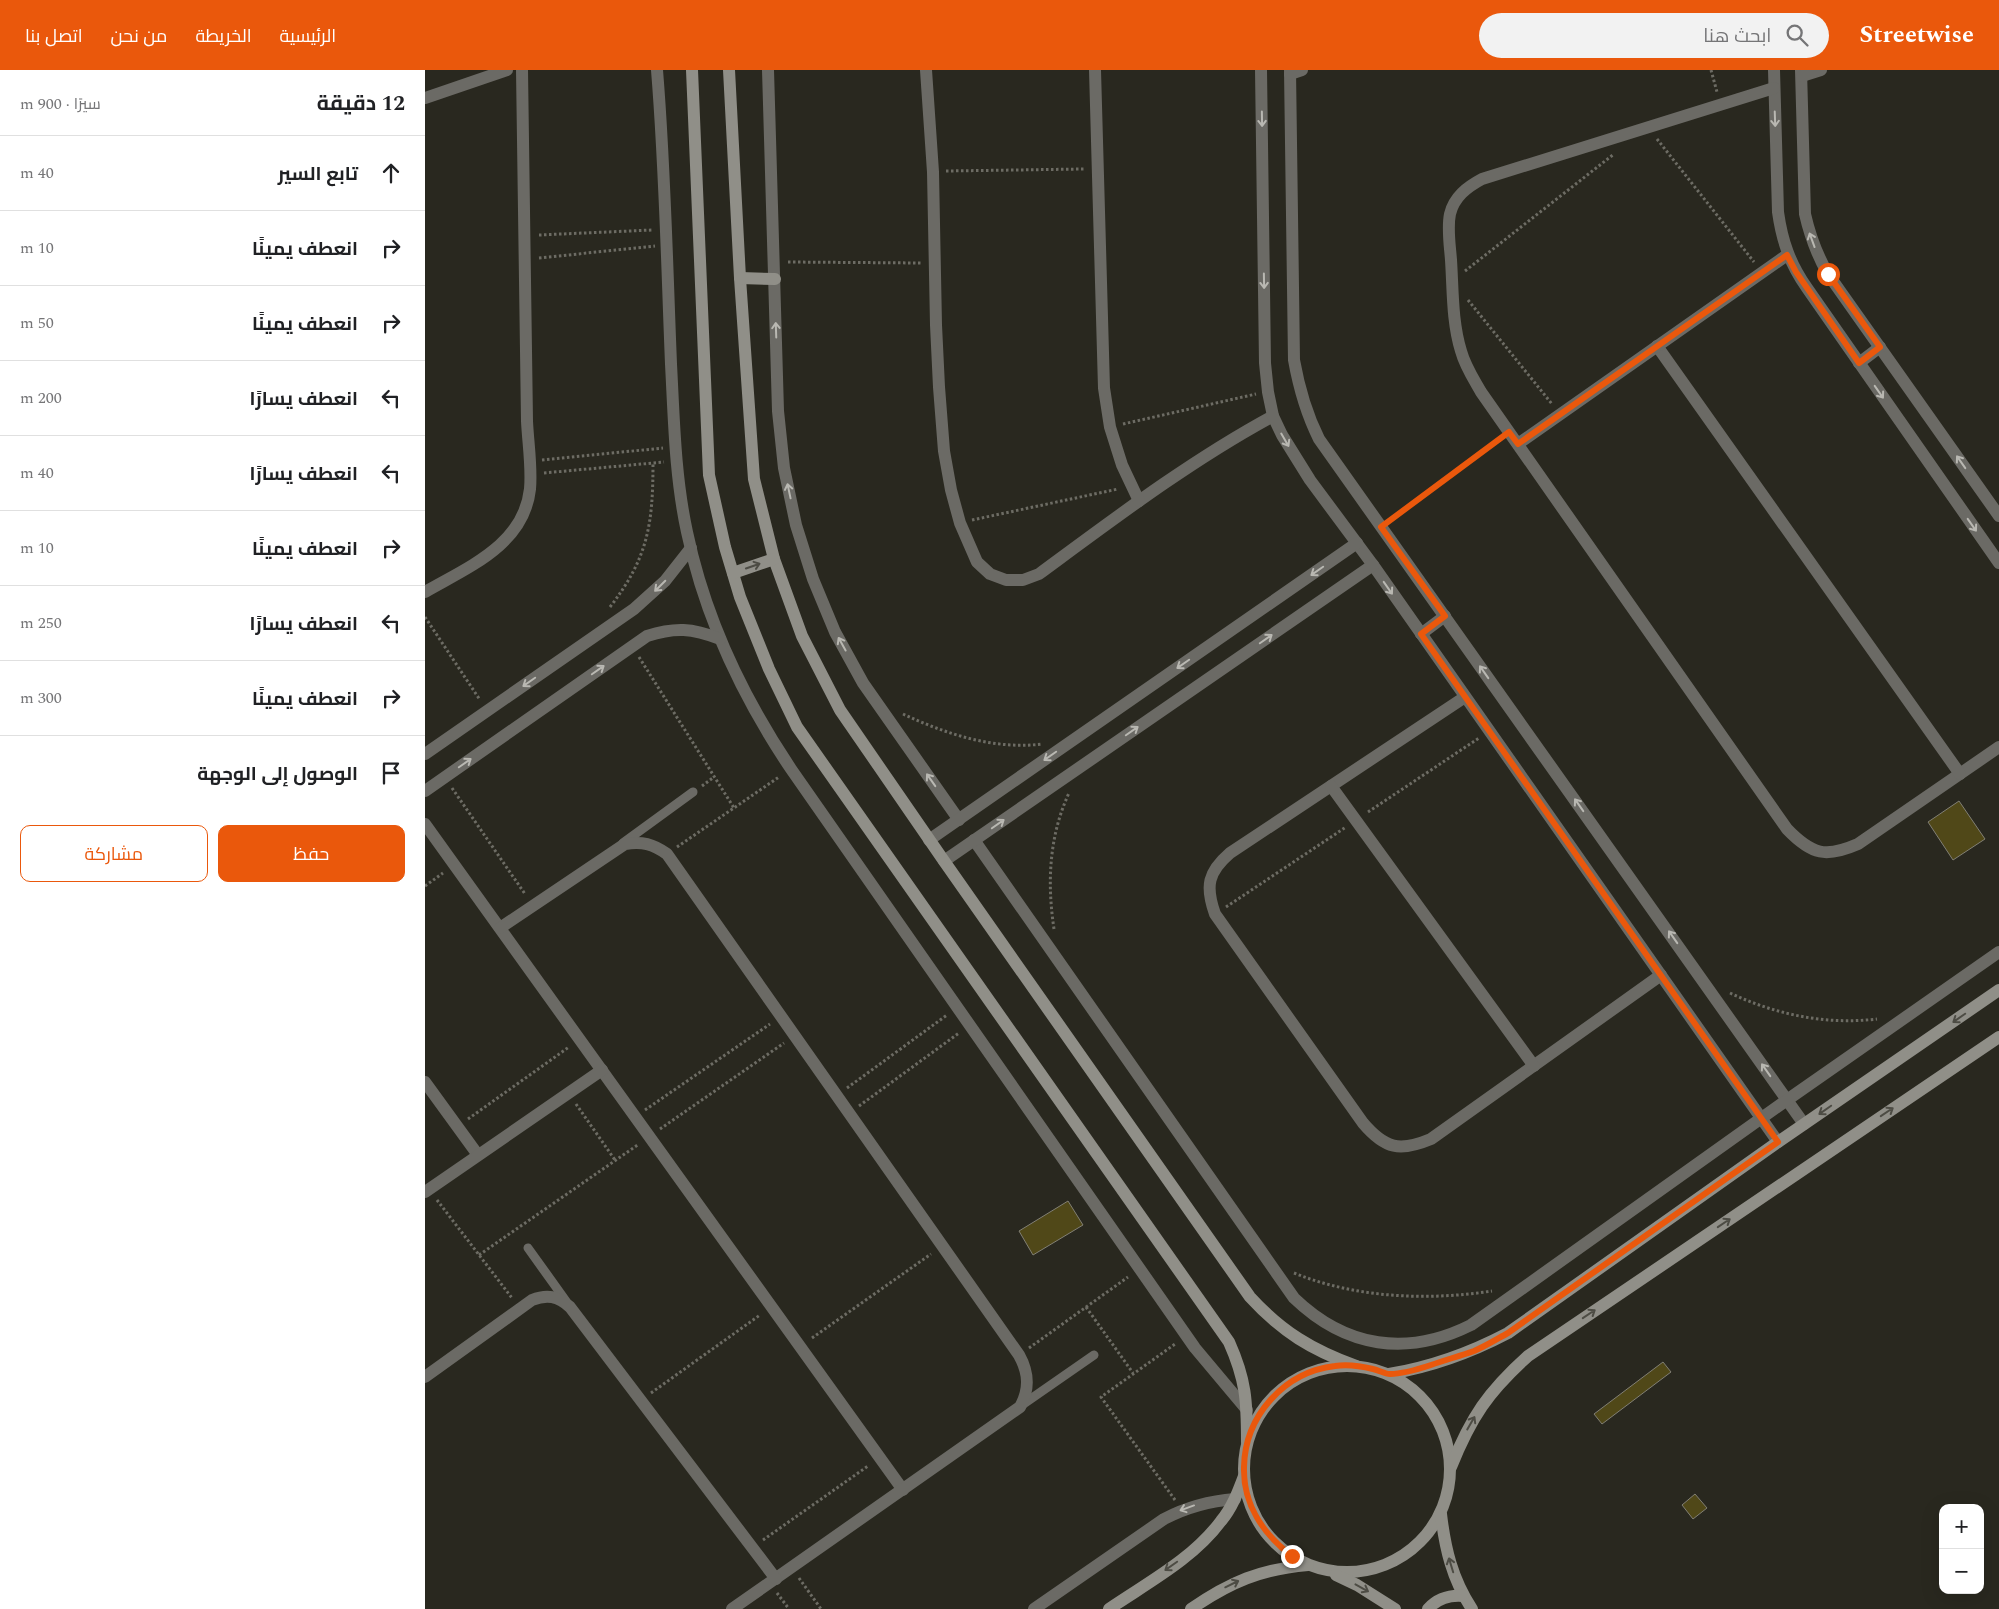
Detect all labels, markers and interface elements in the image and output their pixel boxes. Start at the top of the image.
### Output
search box [1479,13,1829,58]
text: Streetwise [1859,17,1974,53]
icon: search [1783,21,1811,49]
text: ابحث هنا [1703,22,1771,51]
text: اتصل بنا [25,23,83,50]
text: من نحن [111,23,167,50]
text: الخريطة [195,23,252,50]
text: الرئيسية [280,23,336,50]
text: 12 دقيقة [317,88,405,120]
text: سيرًا · 900 m [20,92,101,116]
one-way arrow [1257,110,1267,126]
one-way arrow [1771,110,1780,126]
icon: ahead [377,159,405,187]
text: تابع السير [278,160,358,189]
text: 40 m [20,161,54,185]
one-way arrow [1807,233,1816,249]
icon: right [377,234,405,262]
text: انعطف يمينًا [252,235,358,264]
text: 10 m [20,236,54,260]
route start [1817,263,1840,286]
one-way arrow [1259,272,1269,289]
icon: right [377,309,405,337]
text: انعطف يمينًا [252,310,358,339]
text: 50 m [20,311,54,335]
one-way arrow [771,322,781,338]
icon: left [377,384,405,412]
text: انعطف يسارًا [250,385,358,414]
one-way arrow [1874,385,1884,399]
text: 200 m [20,386,62,410]
one-way arrow [1280,433,1290,448]
one-way arrow [1956,455,1966,469]
icon: left [377,459,405,487]
text: انعطف يسارًا [250,460,358,489]
text: 40 m [20,461,54,485]
one-way arrow [784,484,793,500]
one-way arrow [1967,518,1977,532]
icon: right [377,534,405,562]
text: انعطف يمينًا [252,535,358,564]
text: 10 m [20,536,54,560]
one-way arrow [745,561,760,570]
one-way arrow [1310,566,1324,576]
one-way arrow [654,579,666,592]
one-way arrow [1383,580,1393,594]
icon: left [377,609,405,637]
text: انعطف يسارًا [250,610,358,639]
text: 250 m [20,611,62,635]
one-way arrow [1259,634,1273,644]
one-way arrow [837,637,846,652]
one-way arrow [1177,659,1191,669]
one-way arrow [591,665,605,675]
one-way arrow [1479,665,1489,679]
one-way arrow [522,677,536,687]
icon: right [377,684,405,712]
text: انعطف يمينًا [252,685,358,714]
text: 300 m [20,686,62,710]
one-way arrow [1125,726,1139,736]
one-way arrow [1043,751,1057,761]
one-way arrow [458,758,472,768]
icon: arrive [377,759,405,787]
text: الوصول إلى الوجهة [197,760,358,789]
one-way arrow [926,773,936,787]
one-way arrow [1573,798,1584,812]
one-way arrow [991,819,1005,829]
button: مشاركة [20,825,208,882]
button: حفظ [218,825,405,882]
one-way arrow [1668,930,1678,944]
one-way arrow [1952,1013,1966,1023]
one-way arrow [1761,1063,1771,1077]
one-way arrow [1818,1105,1832,1115]
one-way arrow [1880,1107,1894,1117]
one-way arrow [1717,1218,1731,1228]
one-way arrow [1582,1309,1596,1319]
one-way arrow [1467,1416,1477,1430]
one-way arrow [1180,1504,1195,1513]
map controls [1939,1504,1984,1594]
button: + [1939,1504,1984,1549]
route end [1281,1545,1304,1568]
button: − [1939,1549,1984,1594]
one-way arrow [1445,1558,1455,1574]
one-way arrow [1164,1561,1178,1571]
one-way arrow [1225,1579,1240,1589]
one-way arrow [1354,1584,1369,1593]

